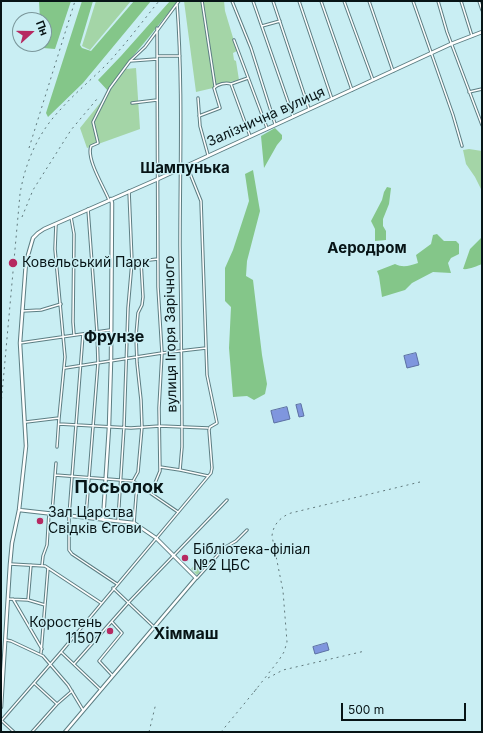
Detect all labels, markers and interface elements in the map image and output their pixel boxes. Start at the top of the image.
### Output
north arrow [12,12,52,52]
text: Пн [33,19,52,38]
street label: Залізнична вулиця [204,83,328,151]
district label: Шампунька [140,159,230,177]
district label: Аеродром [327,239,407,257]
place label: Ковельський Парк [22,255,150,271]
street label: вулиця Ігоря Зарічного [161,255,181,413]
marker: Ковельський Парк [7,257,19,269]
district label: Фрунзе [84,327,144,347]
district label: Посьолок [74,477,164,499]
place label: Зал Царства Свідків Єгови [48,505,142,538]
marker: Зал Царства Свідків Єгови [35,516,45,526]
place label: Бібліотека-філіал №2 ЦБС [193,542,310,574]
marker: Бібліотека-філіал №2 ЦБС [180,553,190,563]
place label: Коростень 11507 [29,615,102,648]
district label: Хіммаш [153,624,219,644]
marker: Коростень 11507 [105,626,115,636]
scale bar [343,695,468,721]
text: 500 m [348,702,384,717]

